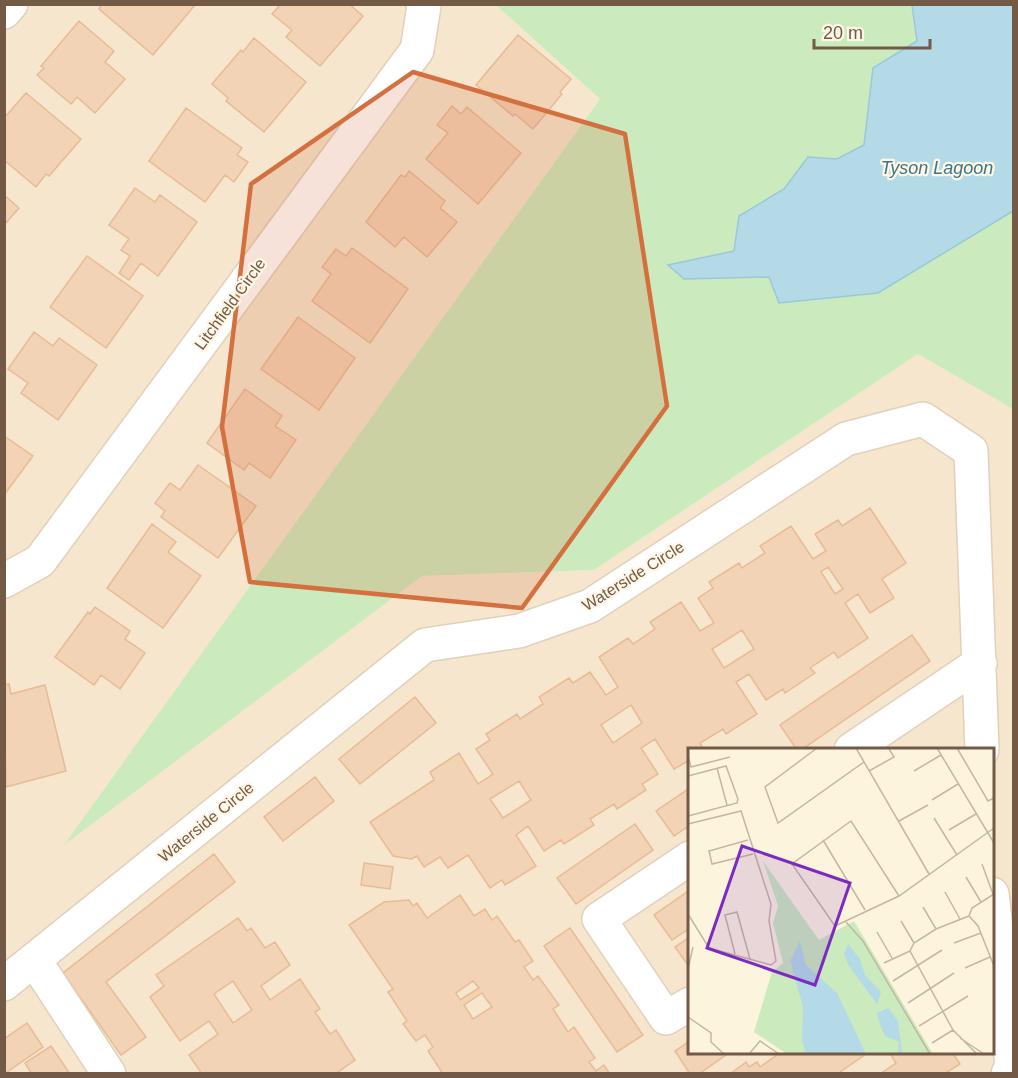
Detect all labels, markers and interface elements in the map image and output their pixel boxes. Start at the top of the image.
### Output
scale bar [814,12,930,50]
text: 20 m [823,23,863,43]
water label: Tyson Lagoon [881,158,993,178]
street label: Litchfield Circle [191,255,269,353]
street label: Waterside Circle [579,538,687,614]
inset map [688,748,994,1054]
street label: Waterside Circle [155,779,257,865]

